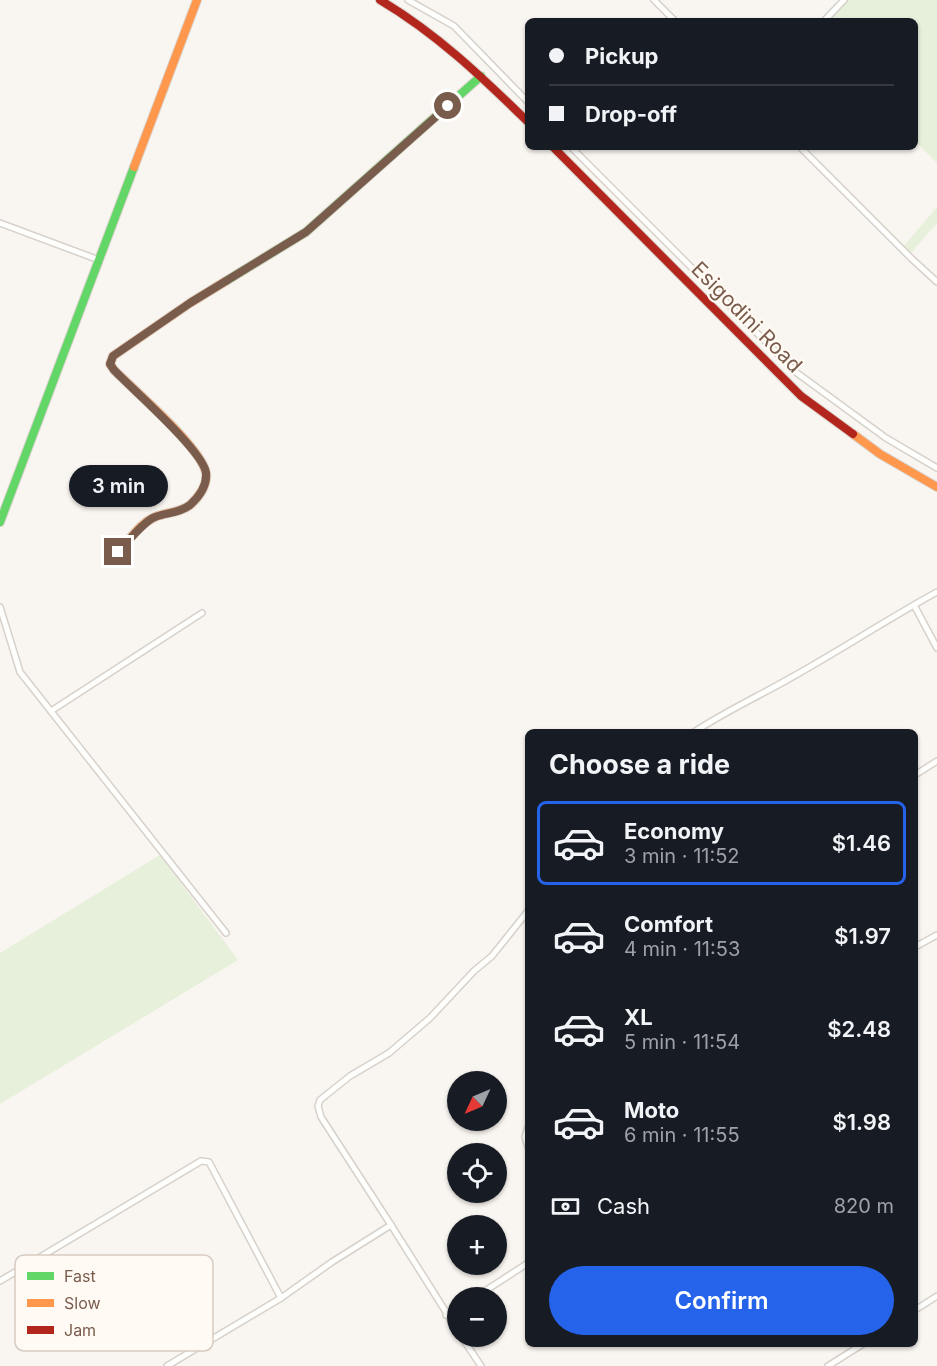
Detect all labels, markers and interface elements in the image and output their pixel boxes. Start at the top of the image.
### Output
text: Pickup [585,43,659,69]
route start [434,92,461,119]
text: Drop-off [585,101,677,127]
street label: Esigodini Road [686,256,808,378]
callout: 3 min [68,465,168,507]
text: 3 min [92,474,145,498]
route end [104,538,131,565]
text: Choose a ride [549,748,730,781]
icon: car [552,816,606,870]
text: Economy [624,818,724,844]
text: $1.46 [832,830,891,856]
text: 3 min · 11:52 [624,844,740,868]
icon: car [552,909,606,963]
text: Comfort [624,911,713,937]
text: $1.97 [834,923,891,949]
text: 4 min · 11:53 [624,937,740,961]
icon: car [552,1002,606,1056]
text: XL [624,1004,653,1030]
text: $2.48 [827,1016,891,1042]
text: 5 min · 11:54 [624,1030,740,1054]
north arrow [447,1071,507,1131]
map controls [447,1071,507,1347]
icon: car [552,1095,606,1149]
text: Moto [624,1097,679,1123]
text: $1.98 [832,1109,891,1135]
text: 6 min · 11:55 [624,1123,740,1147]
button: locate [447,1143,507,1203]
icon: cash [549,1190,582,1223]
text: Cash [597,1193,650,1219]
text: 820 m [834,1194,894,1218]
button: + [447,1215,507,1275]
legend [15,1255,213,1351]
text: Fast [64,1266,96,1286]
button: Confirm [549,1266,894,1335]
button: − [447,1287,507,1347]
text: Slow [64,1293,101,1313]
text: Jam [64,1320,96,1340]

